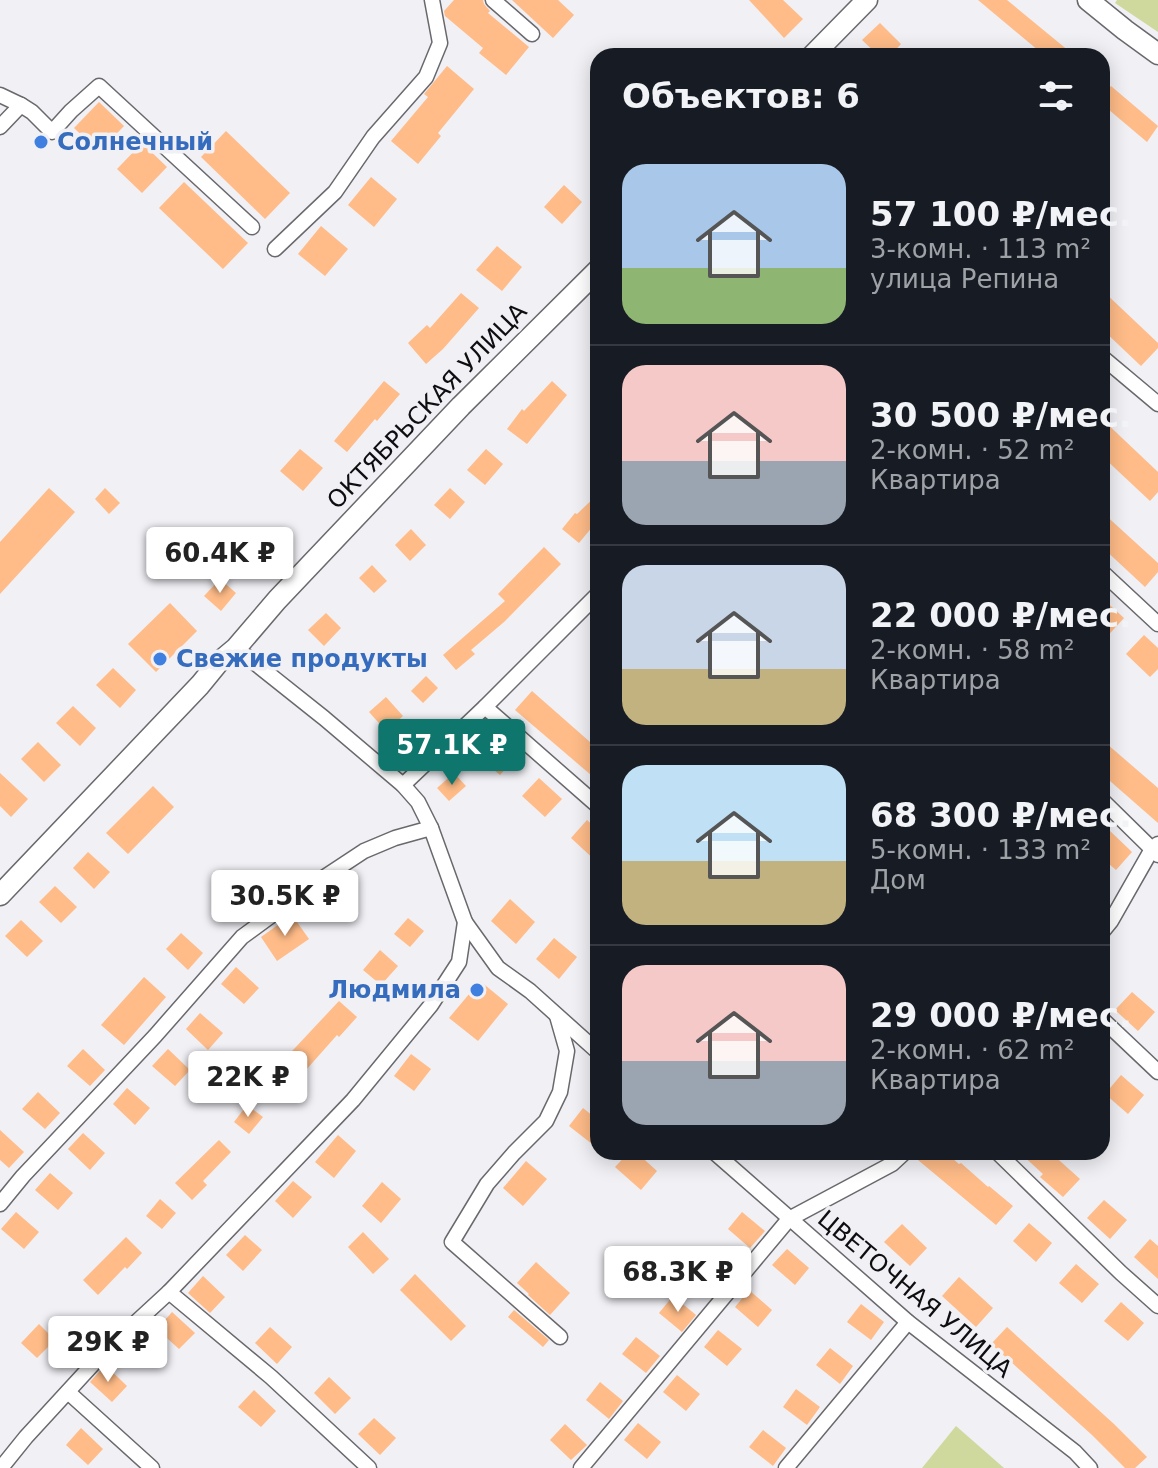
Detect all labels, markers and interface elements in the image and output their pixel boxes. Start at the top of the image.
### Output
icon: filters [1034,74,1078,118]
text: Объектов: 6 [622,76,860,116]
place label: Солнечный [57,128,213,156]
marker: Солнечный [32,133,50,151]
text: 57 100 ₽/мес. [870,194,1132,234]
icon: home [686,196,782,292]
text: 3-комн. · 113 m² [870,234,1091,264]
text: улица Репина [870,264,1059,294]
street label: ОКТЯБРЬСКАЯ УЛИЦА [321,297,533,515]
text: 30 500 ₽/мес. [870,395,1132,435]
icon: home [686,397,782,493]
text: 2-комн. · 52 m² [870,435,1074,465]
text: Квартира [870,465,1001,495]
pin: 60.4K ₽ [146,527,294,595]
text: 60.4K ₽ [164,538,276,568]
text: 22 000 ₽/мес. [870,595,1132,635]
icon: home [686,597,782,693]
text: 2-комн. · 58 m² [870,635,1074,665]
place label: Свежие продукты [176,645,428,673]
marker: Свежие продукты [151,650,169,668]
text: Квартира [870,665,1001,695]
pin: 57.1K ₽ [378,719,526,787]
text: 57.1K ₽ [396,730,508,760]
text: 68 300 ₽/мес. [870,795,1132,835]
icon: home [686,797,782,893]
text: 5-комн. · 133 m² [870,835,1091,865]
text: Дом [870,865,926,895]
pin: 30.5K ₽ [211,870,359,938]
text: 30.5K ₽ [229,881,341,911]
place label: Людмила [328,976,461,1004]
marker: Людмила [468,981,486,999]
text: 29 000 ₽/мес. [870,995,1132,1035]
icon: home [686,997,782,1093]
text: 2-комн. · 62 m² [870,1035,1074,1065]
pin: 22K ₽ [192,1051,304,1119]
text: 22K ₽ [206,1062,290,1092]
text: Квартира [870,1065,1001,1095]
street label: ЦВЕТОЧНАЯ УЛИЦА [812,1205,1018,1384]
pin: 68.3K ₽ [604,1246,752,1314]
text: 68.3K ₽ [622,1257,734,1287]
pin: 29K ₽ [52,1316,164,1384]
text: 29K ₽ [66,1327,150,1357]

